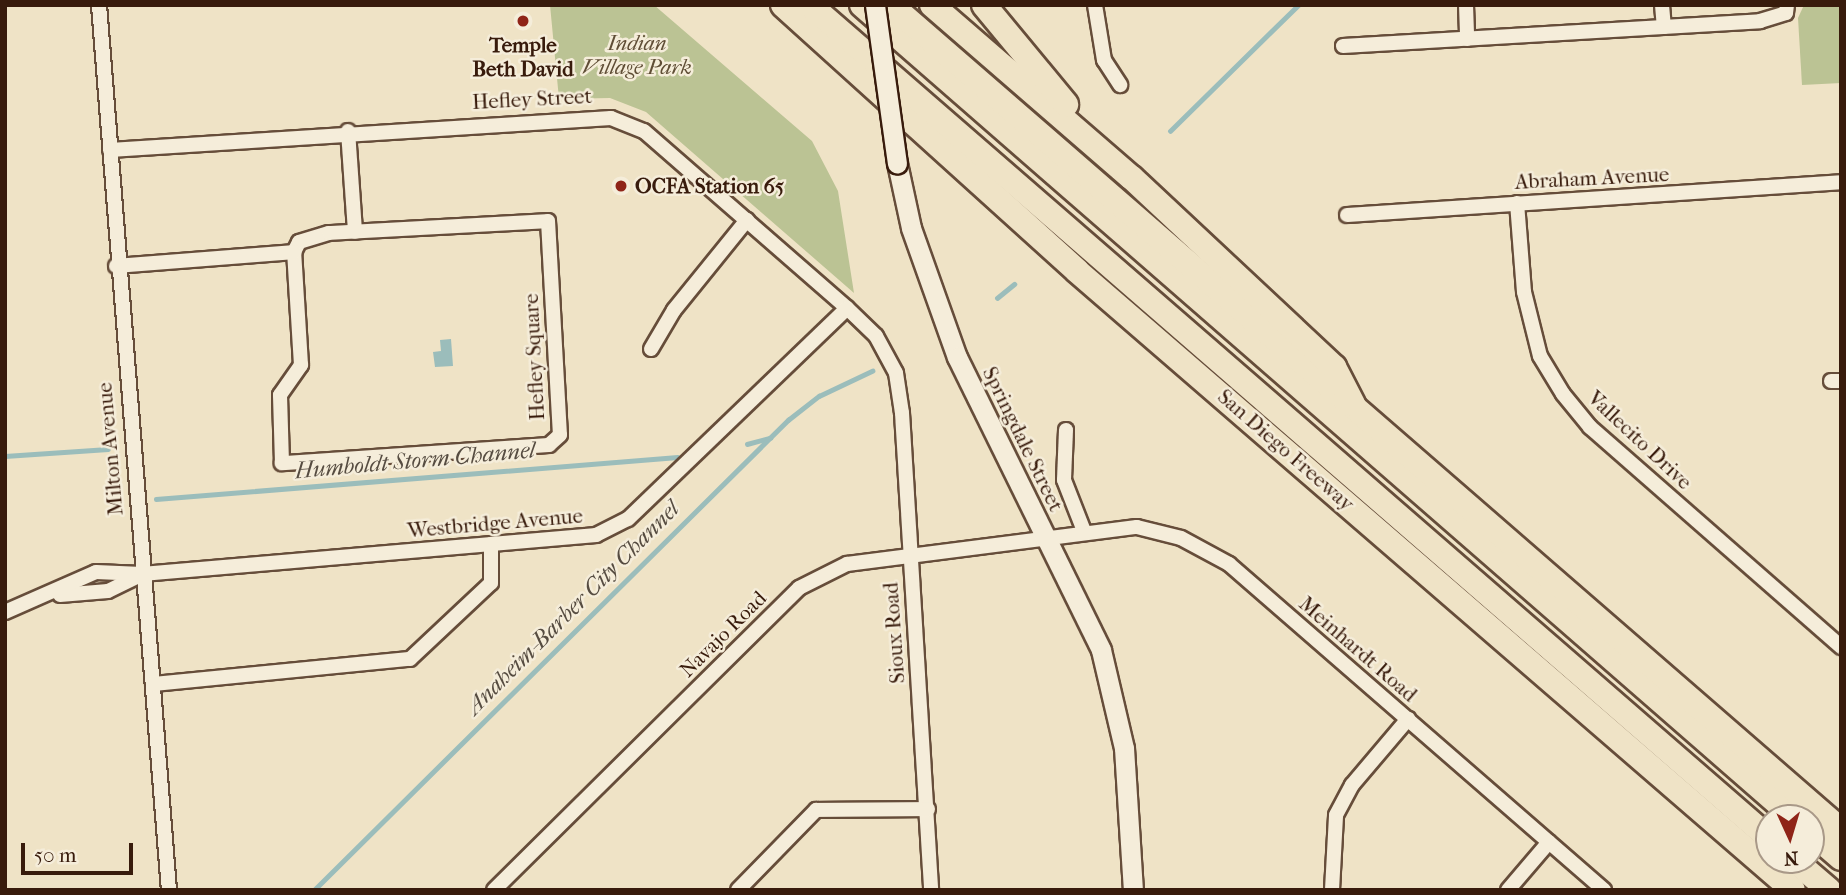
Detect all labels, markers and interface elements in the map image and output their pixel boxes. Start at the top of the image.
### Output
marker: Temple Beth David [515,13,531,29]
park label: Indian Village Park [582,30,692,80]
place label: Temple Beth David [472,32,574,82]
street label: Hefley Street [471,83,593,115]
street label: Abraham Avenue [1514,161,1670,195]
place label: OCFA Station 65 [635,173,784,199]
marker: OCFA Station 65 [613,178,629,194]
street label: Hefley Square [518,293,550,421]
street label: Springdale Street [977,363,1069,515]
street label: Milton Avenue [92,381,128,517]
street label: San Diego Freeway [1213,384,1359,516]
street label: Vallecito Drive [1583,385,1697,495]
water label: Humboldt Storm Channel [294,437,536,485]
water label: Anaheim-Barber City Channel [461,496,685,720]
street label: Westbridge Avenue [406,503,584,543]
street label: Sioux Road [878,582,910,684]
street label: Navajo Road [674,585,772,683]
street label: Meinhardt Road [1294,591,1422,707]
north arrow [1755,804,1825,874]
scale bar [24,828,136,872]
text: 50 m [34,843,77,867]
text: N [1783,846,1799,869]

